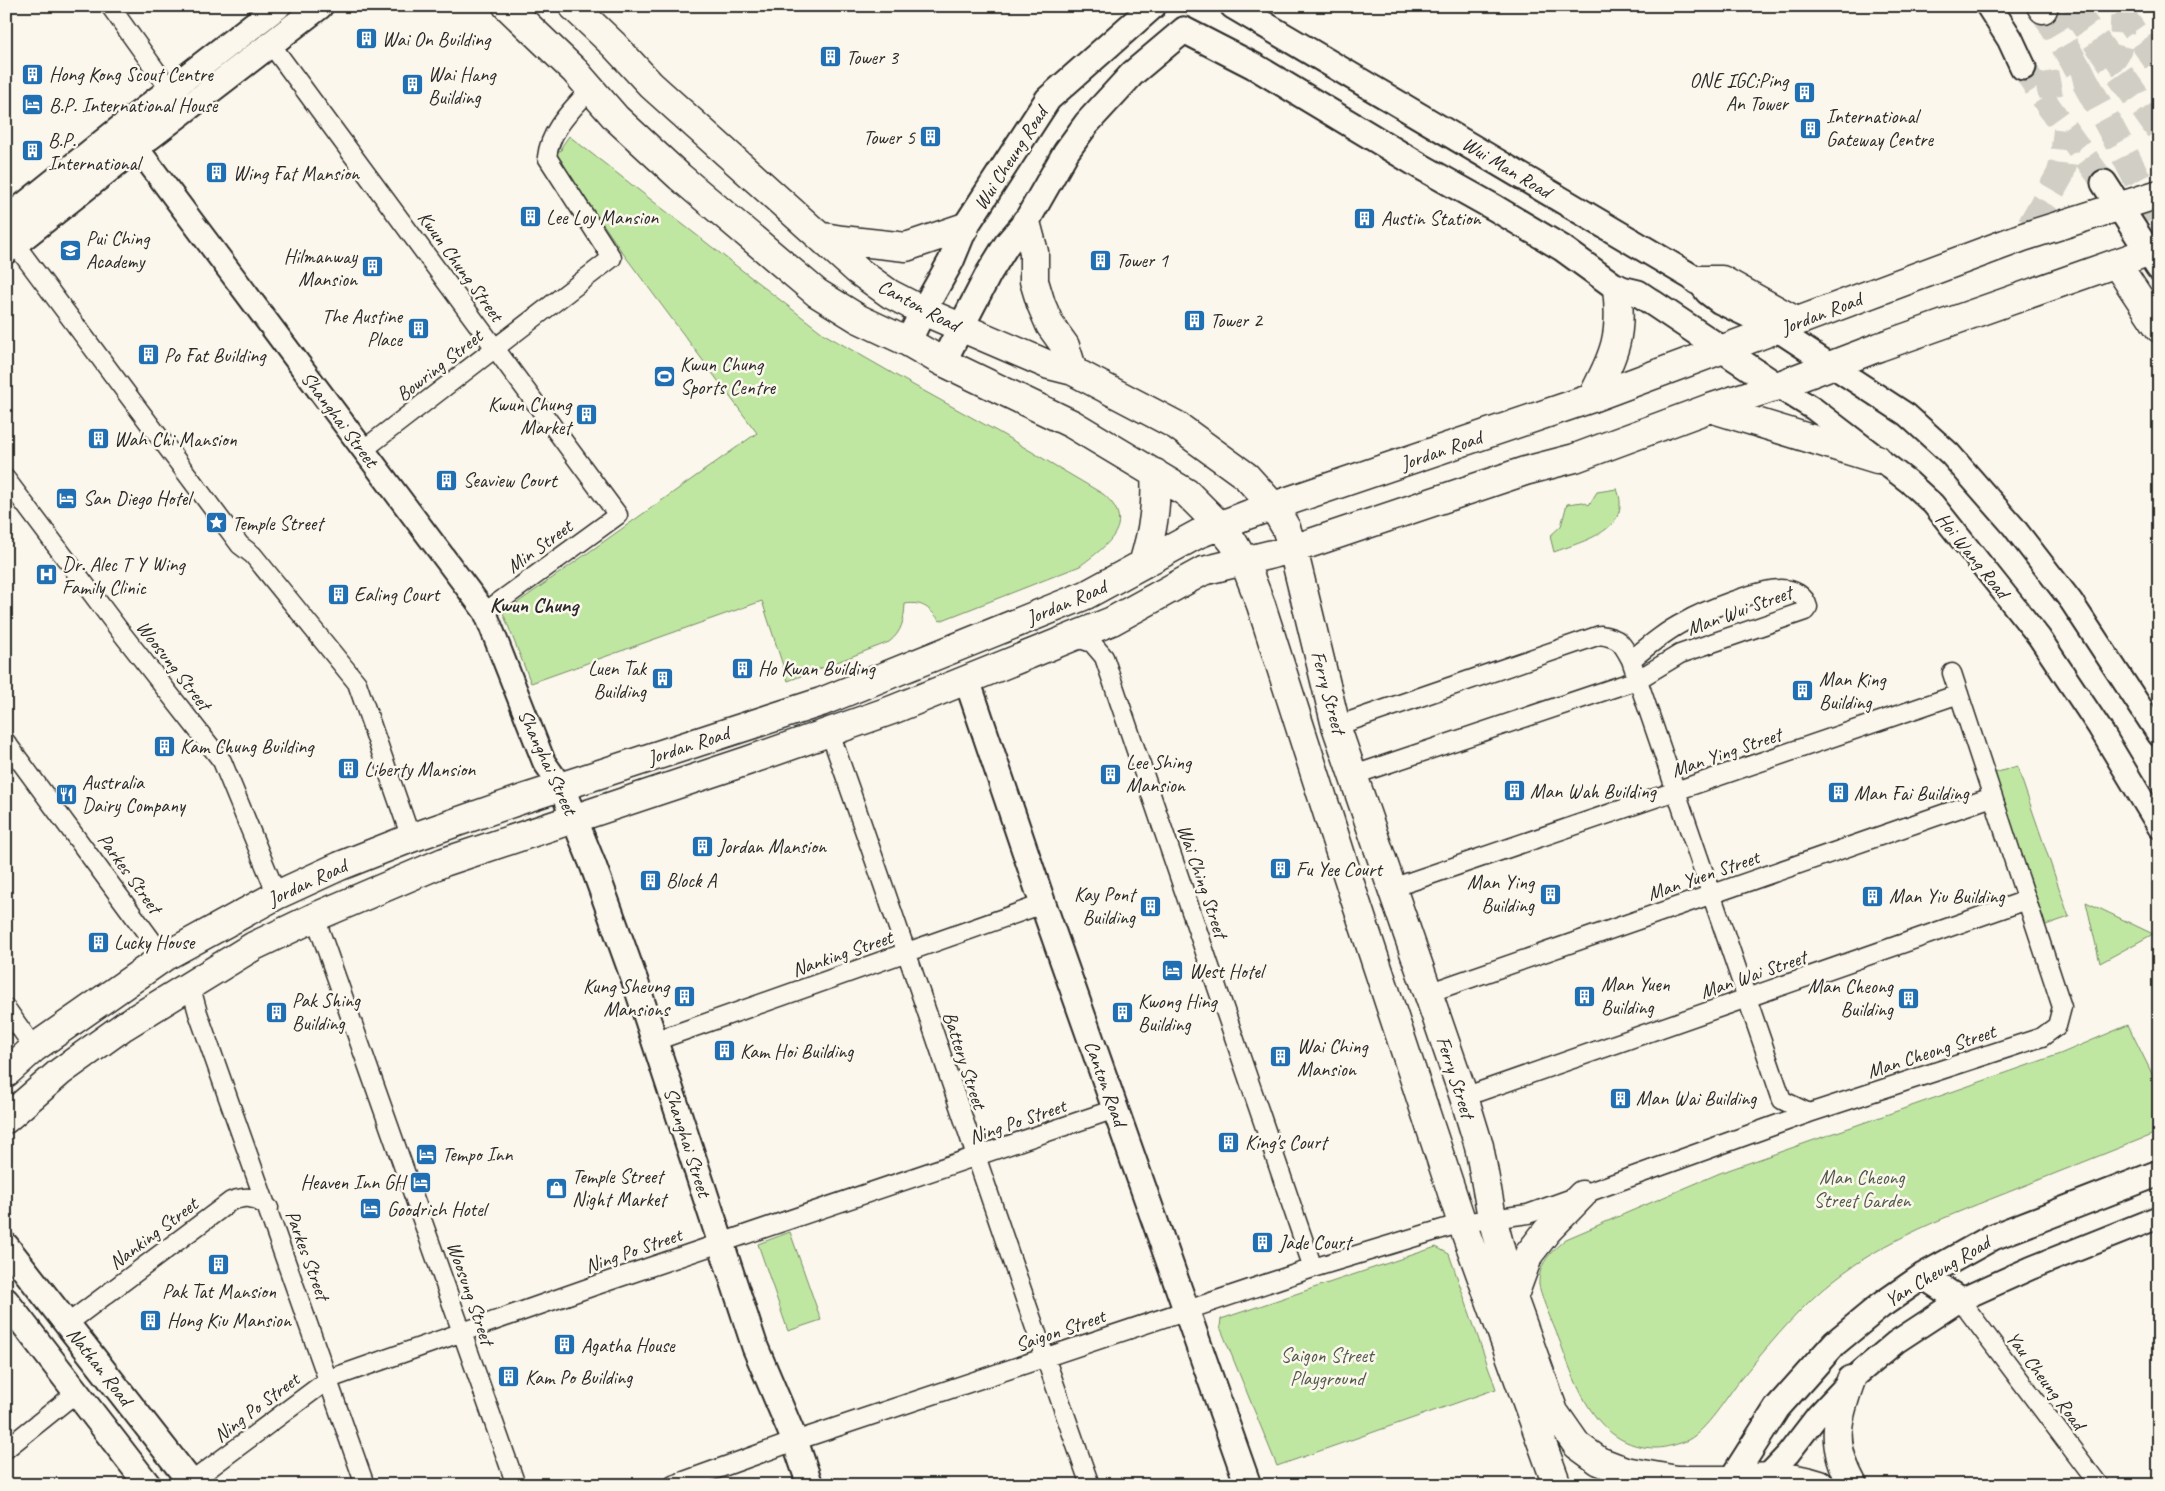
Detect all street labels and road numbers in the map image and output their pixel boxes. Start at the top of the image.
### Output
street label: Wui Cheung Road [968,99,1055,214]
street label: Wui Man Road [1458,131,1559,205]
street label: Kwun Chung Street [412,206,510,328]
street label: Canton Road [874,274,967,339]
street label: Jordan Road [1777,286,1868,341]
street label: Bowring Street [391,322,489,407]
street label: Shanghai Street [296,367,385,474]
street label: Jordan Road [1396,424,1488,476]
street label: Hoi Wang Road [1930,507,2017,606]
street label: Min Street [501,513,579,579]
street label: Jordan Road [1022,573,1113,631]
street label: Man Wui Street [1683,579,1798,641]
street label: Woosung Street [131,615,219,718]
street label: Ferry Street [1306,648,1352,739]
street label: Shanghai Street [512,706,584,821]
street label: Jordan Road [643,720,735,771]
street label: Man Ying Street [1668,721,1788,783]
street label: Wai Ching Street [1171,821,1235,944]
street label: Parkes Street [92,828,169,921]
street label: Man Yuen Street [1644,844,1764,906]
street label: Jordan Road [263,852,353,912]
street label: Nanking Street [789,924,898,982]
street label: Man Wai Street [1697,944,1813,1004]
street label: Battery Street [937,1008,993,1114]
street label: Man Cheong Street [1864,1018,2001,1084]
street label: Ferry Street [1431,1033,1482,1124]
street label: Canton Road [1079,1037,1134,1132]
street label: Shanghai Street [658,1084,718,1202]
street label: Ning Po Street [965,1092,1071,1150]
street label: Nanking Street [104,1190,205,1275]
street label: Parkes Street [280,1207,336,1307]
street label: Ning Po Street [581,1221,687,1279]
street label: Yan Cheung Road [1880,1229,1997,1313]
street label: Woosung Street [441,1238,501,1351]
street label: Saigon Street [1012,1303,1111,1357]
street label: Nathan Road [61,1322,140,1413]
street label: Yau Cheung Road [2000,1326,2093,1437]
street label: Ning Po Street [209,1366,306,1448]

